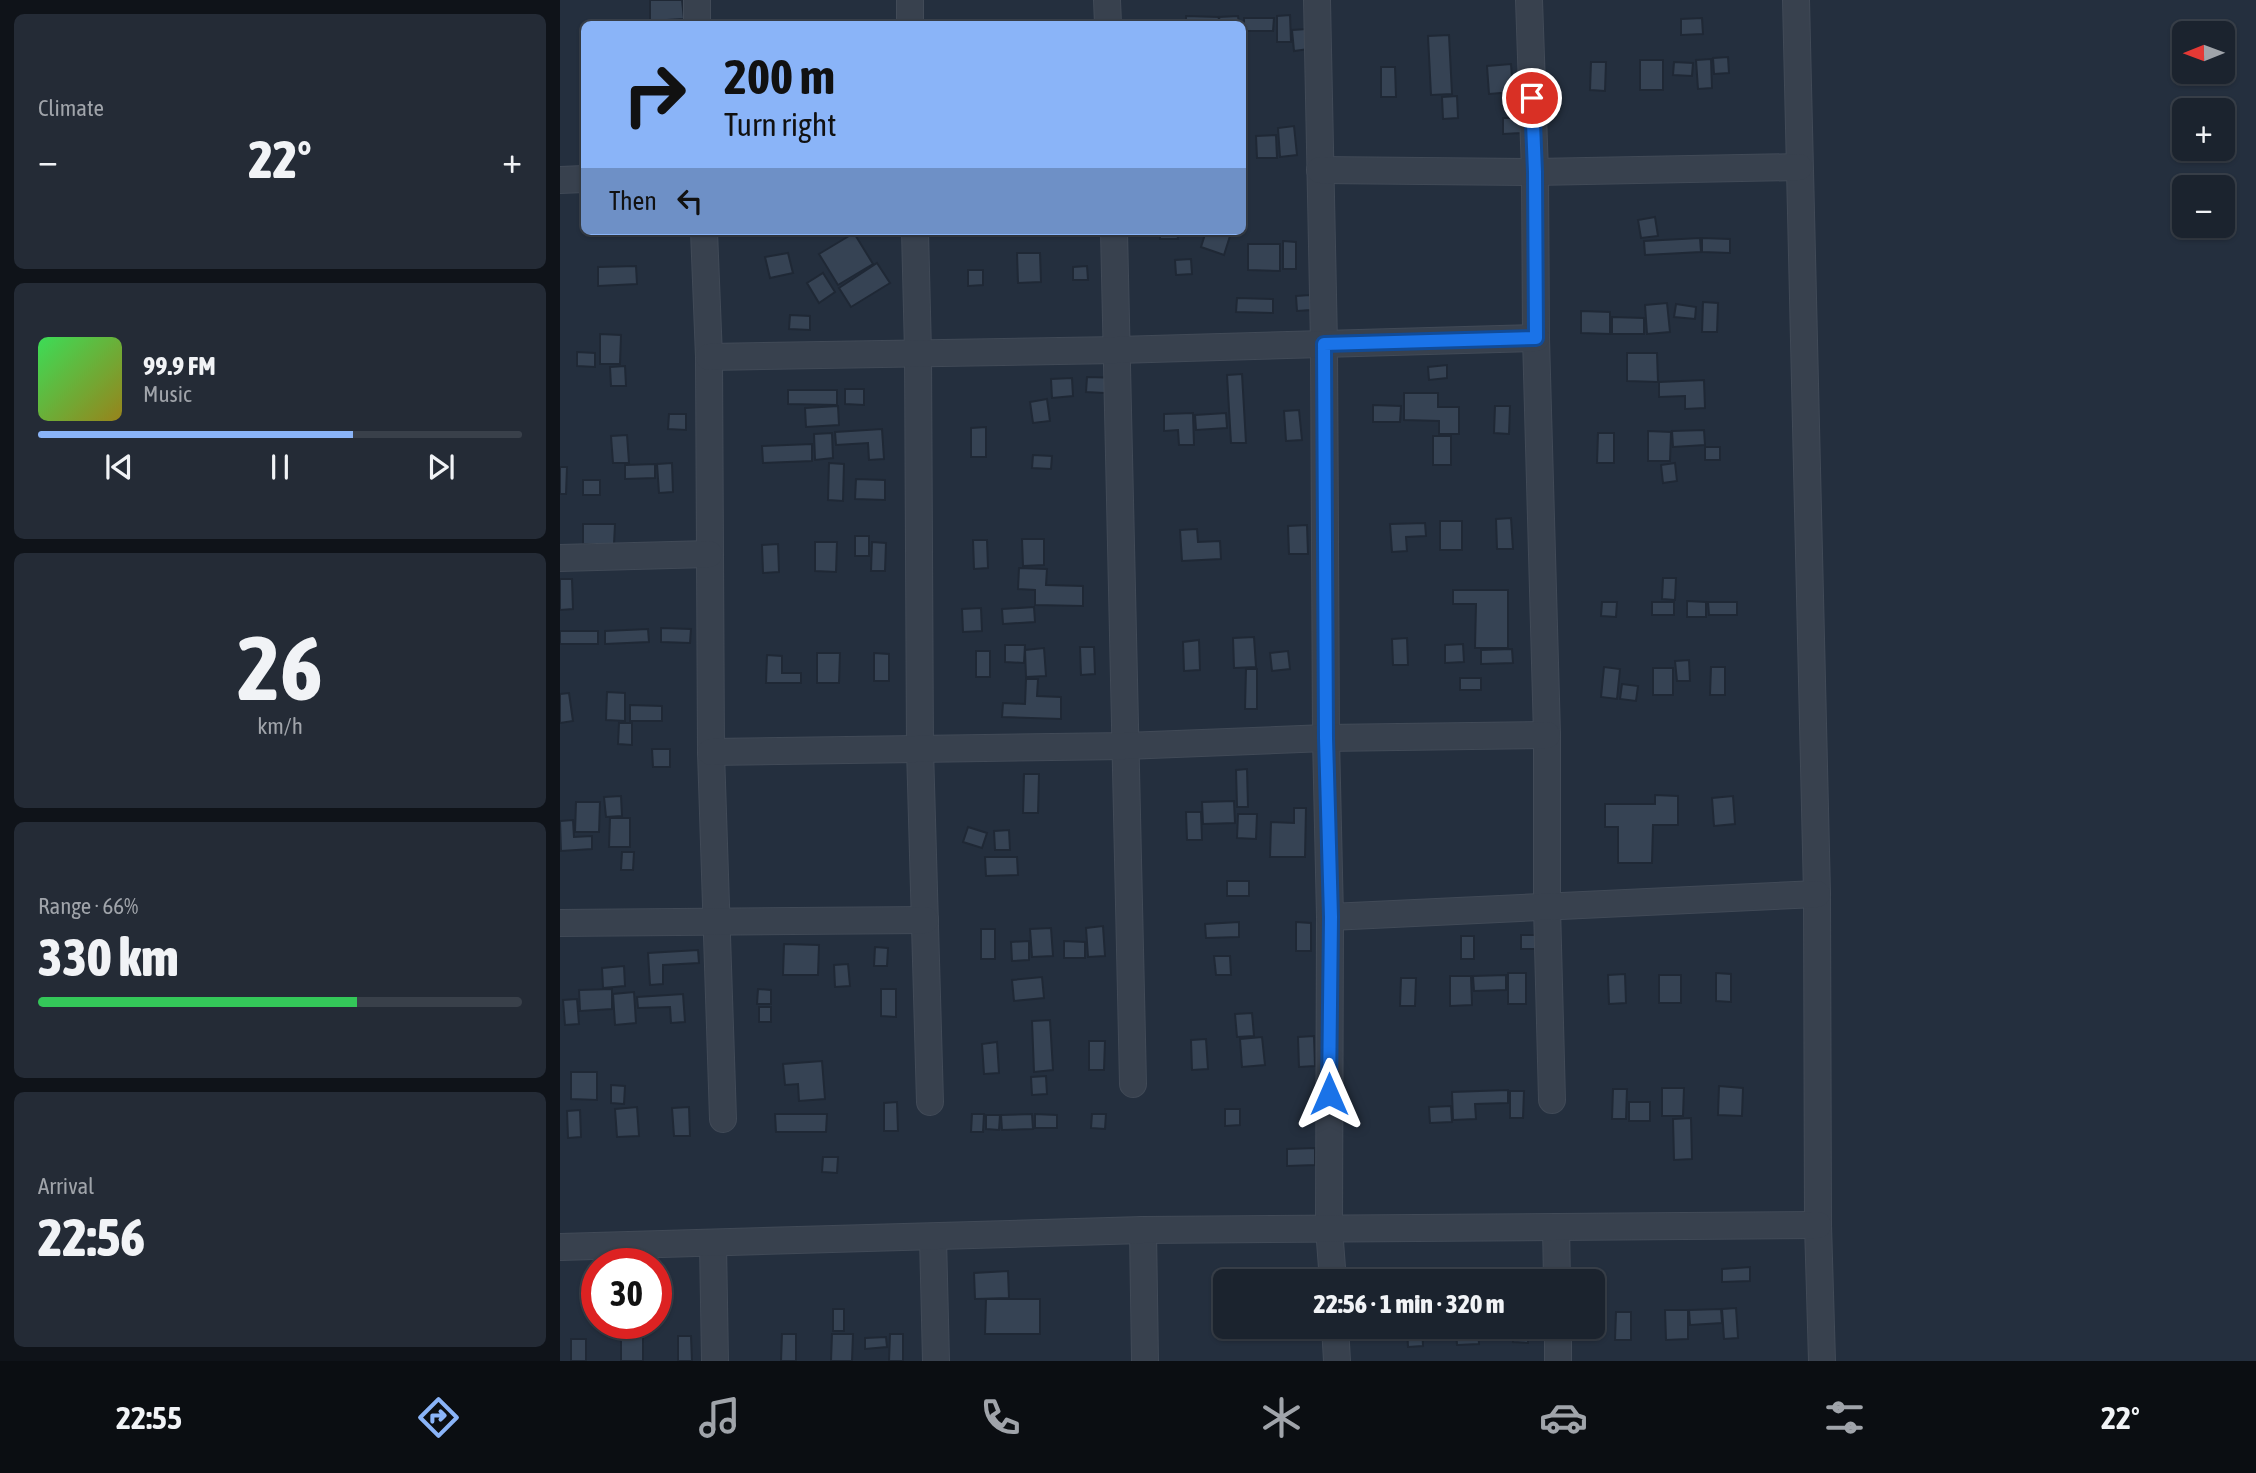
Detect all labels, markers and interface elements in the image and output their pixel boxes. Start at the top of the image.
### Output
north arrow [2172,21,2235,84]
map controls [2172,21,2235,238]
text: 200 m [724,48,835,104]
icon: right [609,49,700,140]
pin [1502,68,1562,128]
icon: arrive [1513,79,1551,117]
text: Climate [38,95,104,121]
button: + [2172,98,2235,161]
text: Turn right [724,106,837,143]
text: 22° [248,129,312,189]
text: − [38,138,58,181]
text: + [502,138,522,181]
button: − [2172,175,2235,238]
icon: left [671,182,709,220]
text: Then [609,186,657,216]
text: 99.9 FM [143,351,216,381]
text: Music [143,381,191,407]
icon: previous [100,448,138,486]
icon: pause [261,448,299,486]
icon: next [422,448,460,486]
text: 26 [237,615,323,719]
text: km/h [257,713,303,739]
text: Range · 66% [38,893,138,919]
text: 330 km [38,927,179,987]
position arrow [1292,1057,1366,1131]
text: Arrival [38,1173,94,1199]
text: 22:56 [38,1207,145,1267]
speed limit sign: 30 [581,1248,672,1339]
text: 22:56 · 1 min · 320 m [1314,1289,1504,1319]
icon: directions [414,1393,463,1442]
icon: music [695,1393,744,1442]
icon: phone [976,1393,1025,1442]
icon: climate [1257,1393,1306,1442]
icon: car [1539,1393,1588,1442]
icon: filters [1820,1393,1869,1442]
text: 22:55 [116,1399,182,1436]
text: 22° [2101,1399,2140,1436]

